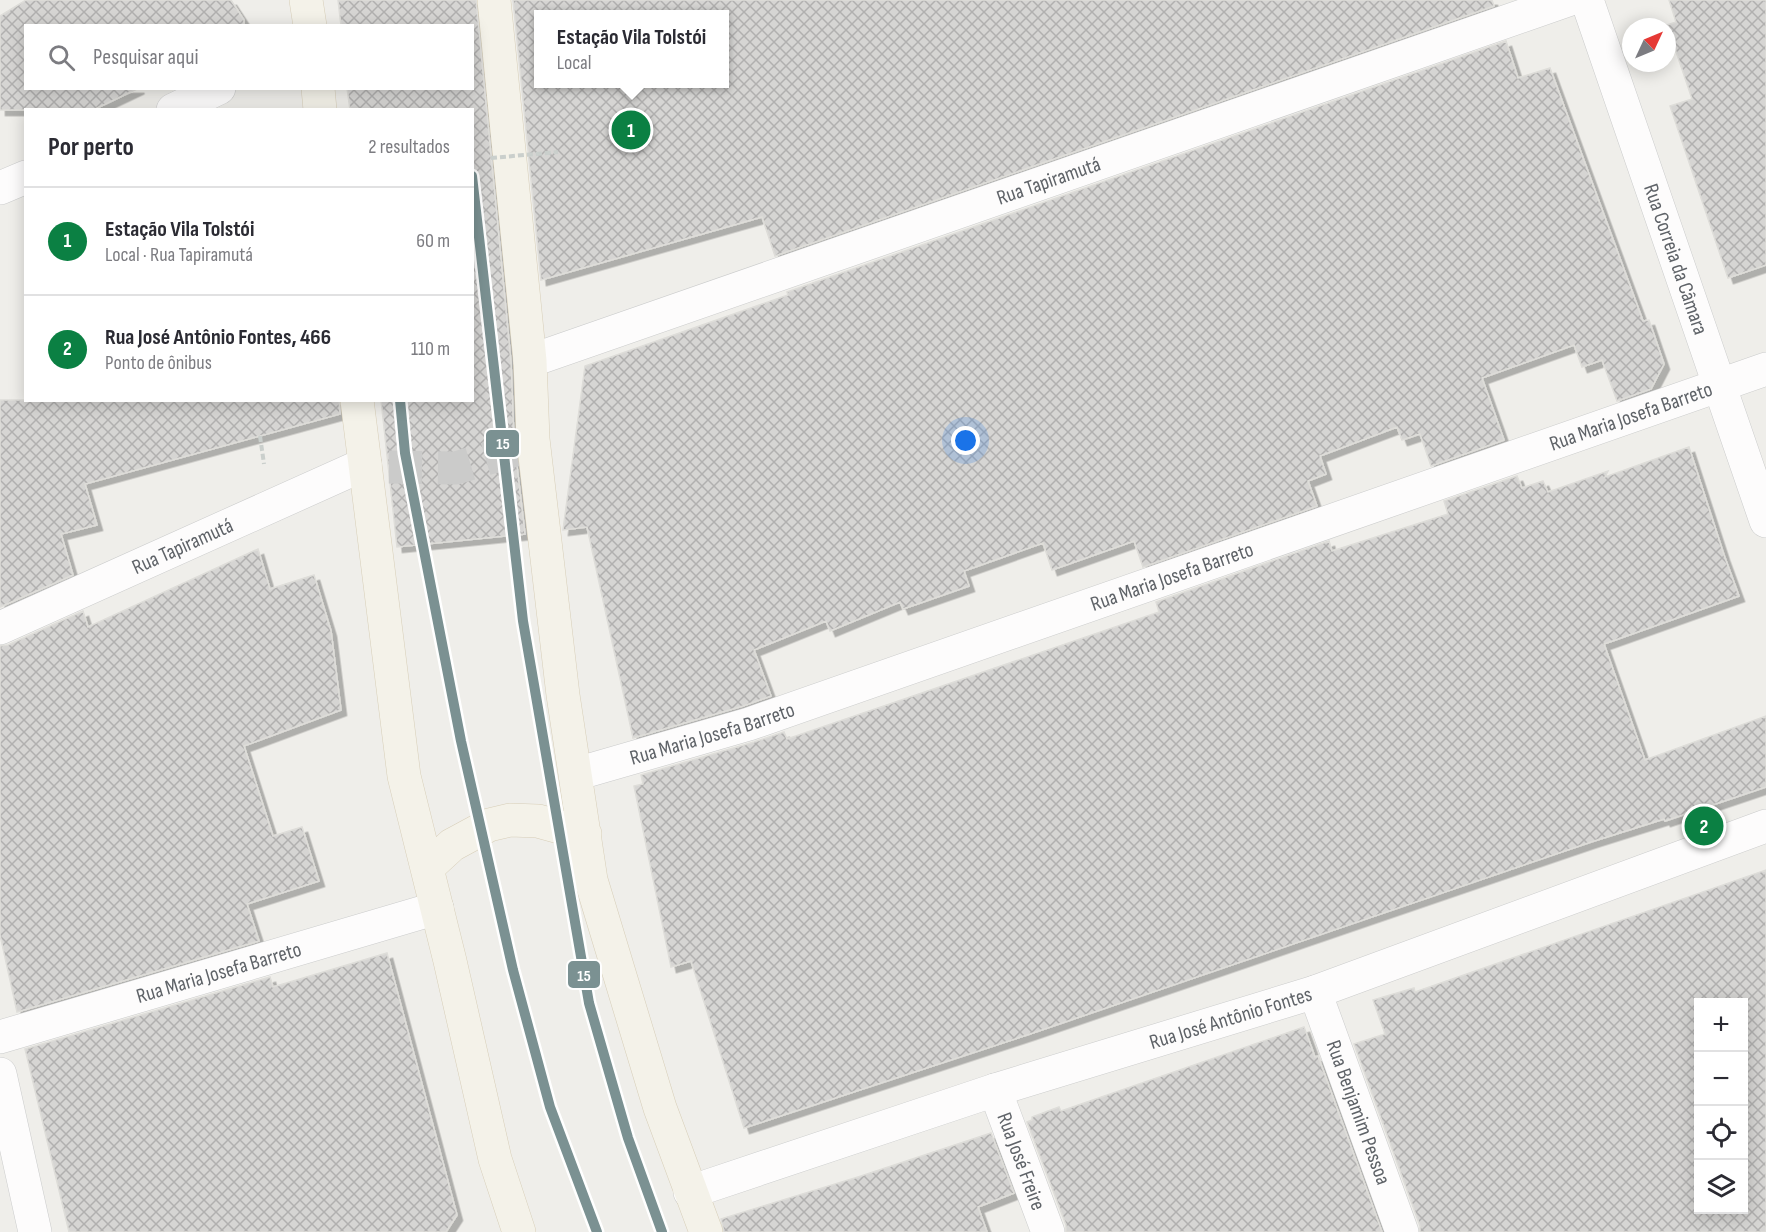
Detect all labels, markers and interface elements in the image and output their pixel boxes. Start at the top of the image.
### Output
popup [534,10,729,88]
north arrow [1622,18,1676,72]
search box [24,24,474,90]
text: Estação Vila Tolstói [557,24,706,51]
icon: search [45,41,78,74]
text: Pesquisar aqui [93,44,198,71]
text: Local [557,51,591,75]
pin: 1 [612,108,650,152]
text: Por perto [48,132,134,163]
text: 2 resultados [368,135,450,159]
street label: Rua Tapiramutá [993,151,1104,210]
street label: Rua Correia da Câmara [1639,181,1713,338]
text: Estação Vila Tolstói [105,216,254,243]
text: 1 [64,229,71,253]
text: 60 m [416,229,450,253]
text: Local · Rua Tapiramutá [105,243,253,267]
text: Rua José Antônio Fontes, 466 [105,324,331,351]
text: 2 [63,337,72,361]
text: 110 m [411,337,450,361]
text: Ponto de ônibus [105,351,212,375]
street label: Rua Maria Josefa Barreto [1546,376,1715,456]
your location [951,426,980,455]
line badge: 15 [485,429,520,458]
text: 15 [496,435,510,454]
street label: Rua Tapiramutá [128,512,237,580]
street label: Rua Maria Josefa Barreto [1087,536,1257,616]
street label: Rua Maria Josefa Barreto [627,697,798,770]
pin: 2 [1684,804,1724,848]
street label: Rua Maria Josefa Barreto [133,936,304,1009]
line badge: 15 [567,960,601,989]
text: 15 [577,967,591,986]
street label: Rua José Antônio Fontes [1146,981,1315,1054]
map controls [1694,998,1748,1214]
button: + [1694,998,1748,1052]
street label: Rua Benjamim Pessoa [1321,1037,1396,1188]
button: − [1694,1052,1748,1106]
button: locate [1694,1106,1748,1160]
street label: Rua José Freire [992,1109,1051,1214]
button: layers [1694,1160,1748,1214]

